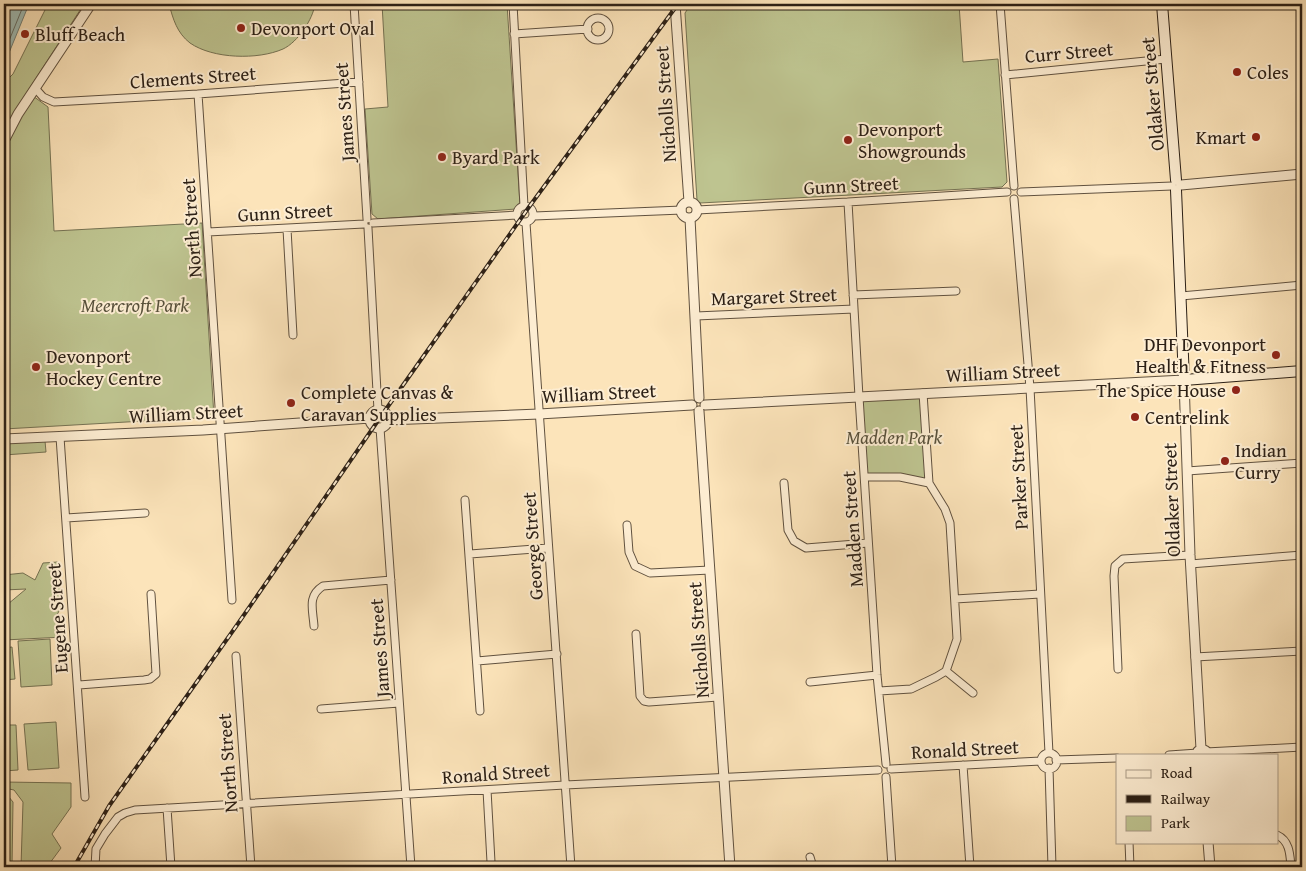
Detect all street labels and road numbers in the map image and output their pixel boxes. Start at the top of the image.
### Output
street label: Curr Street [1024,34,1115,70]
street label: Oldaker Street [1133,36,1171,152]
street label: Nicholls Street [647,45,683,163]
street label: Clements Street [129,59,257,95]
street label: James Street [327,61,362,164]
street label: Gunn Street [803,169,899,201]
street label: North Street [174,177,208,279]
street label: Gunn Street [237,196,333,228]
street label: Margaret Street [710,280,838,312]
street label: William Street [945,355,1061,389]
street label: William Street [541,376,657,410]
street label: William Street [128,396,244,430]
street label: Parker Street [1001,423,1035,530]
street label: Oldaker Street [1155,442,1187,558]
street label: Madden Street [834,470,870,588]
street label: George Street [514,491,550,601]
street label: Eugene Street [39,562,75,674]
street label: Nicholls Street [680,581,716,699]
street label: James Street [362,597,397,700]
street label: North Street [210,712,244,814]
street label: Ronald Street [910,732,1020,766]
street label: Ronald Street [441,755,551,791]

